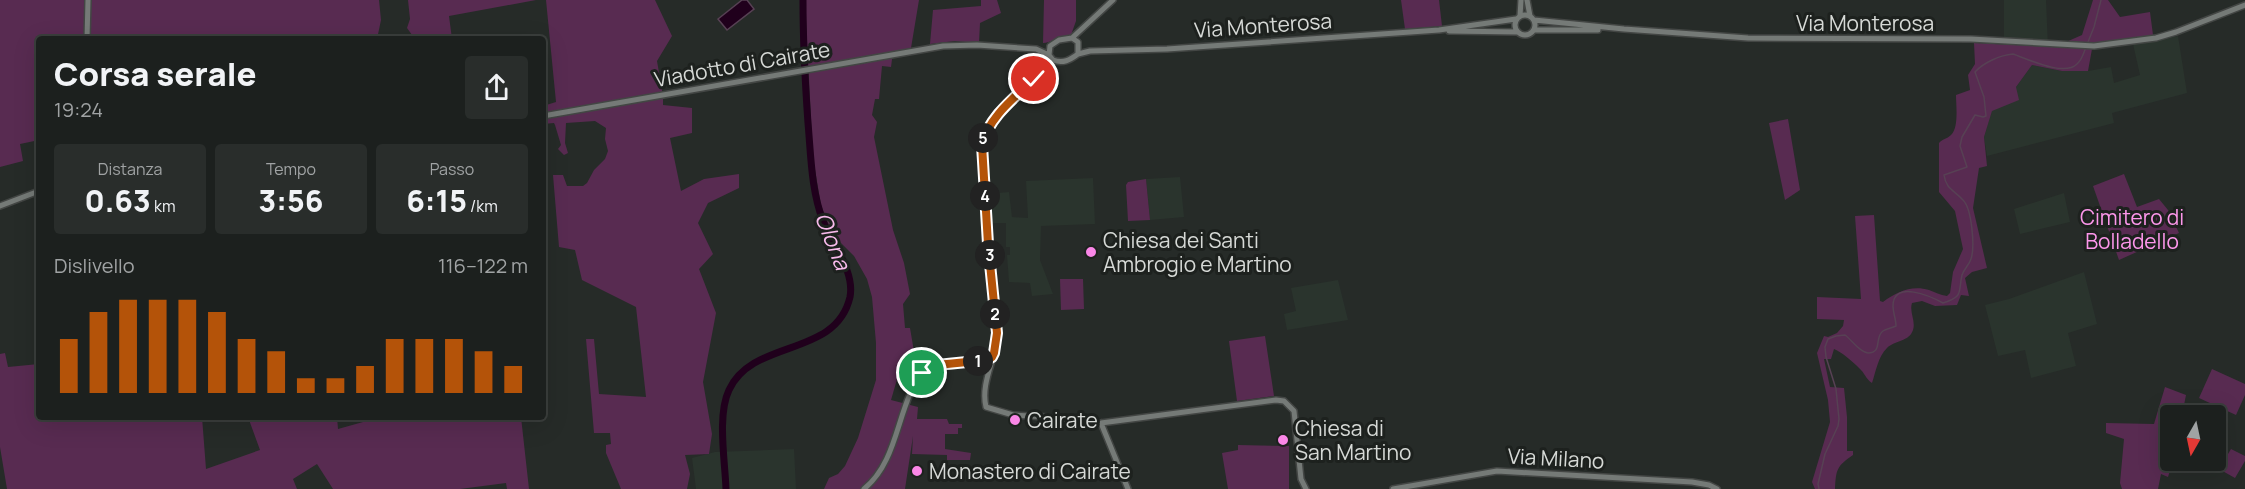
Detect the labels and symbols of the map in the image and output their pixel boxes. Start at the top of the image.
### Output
street label: Via Monterosa [1193,6,1333,44]
street label: Via Monterosa [1796,9,1934,37]
street label: Viadotto di Cairate [652,35,832,93]
pin [1008,53,1059,104]
pin: 5 [968,123,998,153]
pin: 4 [970,181,1000,211]
park label: Cimitero di Bolladello [2080,203,2184,255]
water label: Olona [808,208,859,276]
place label: Chiesa dei Santi Ambrogio e Martino [1103,226,1292,278]
pin: 3 [975,240,1005,270]
marker: Chiesa dei Santi Ambrogio e Martino [1084,245,1098,259]
pin: 2 [980,299,1010,329]
pin: 1 [963,346,993,376]
pin [896,347,947,398]
north arrow [2160,405,2226,471]
place label: Cairate [1027,406,1098,434]
marker: Cairate [1008,413,1022,427]
place label: Chiesa di San Martino [1295,414,1411,466]
marker: Chiesa di San Martino [1276,433,1290,447]
street label: Via Milano [1507,441,1605,475]
place label: Monastero di Cairate [929,457,1131,485]
marker: Monastero di Cairate [910,464,924,478]

